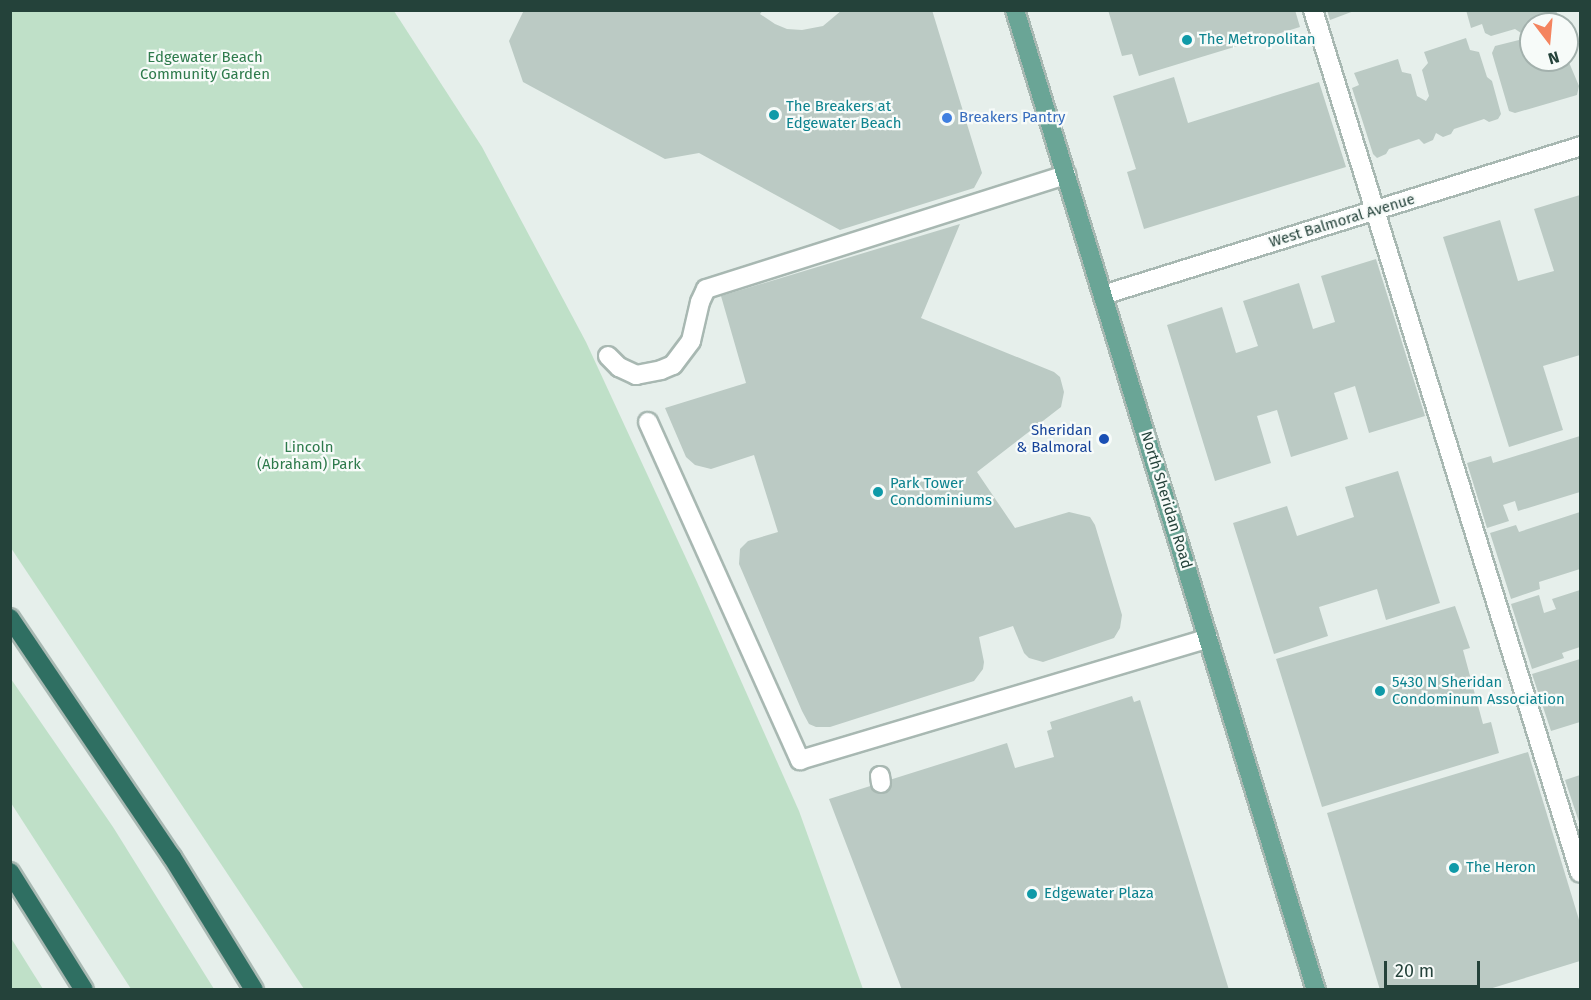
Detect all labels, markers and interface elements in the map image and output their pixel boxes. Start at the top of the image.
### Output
north arrow [1519,12,1579,72]
place label: The Metropolitan [1199,31,1316,49]
marker: The Metropolitan [1180,33,1194,47]
text: N [1546,47,1561,68]
park label: Edgewater Beach Community Garden [140,48,270,83]
place label: The Breakers at Edgewater Beach [786,97,902,132]
marker: The Breakers at Edgewater Beach [767,108,781,122]
place label: Breakers Pantry [959,109,1065,127]
marker: Breakers Pantry [940,111,954,125]
street label: West Balmoral Avenue [1267,190,1417,252]
place label: Sheridan & Balmoral [1016,421,1092,456]
street label: North Sheridan Road [1137,429,1195,571]
marker: Sheridan & Balmoral [1097,432,1111,446]
park label: Lincoln (Abraham) Park [257,438,361,473]
place label: Park Tower Condominiums [890,474,992,509]
marker: Park Tower Condominiums [871,485,885,499]
place label: 5430 N Sheridan Condominum Association [1392,673,1565,708]
marker: 5430 N Sheridan Condominum Association [1373,684,1387,698]
place label: The Heron [1466,859,1536,877]
marker: The Heron [1447,861,1461,875]
place label: Edgewater Plaza [1044,885,1154,903]
marker: Edgewater Plaza [1025,887,1039,901]
scale bar [1387,949,1483,987]
text: 20 m [1395,960,1434,982]

